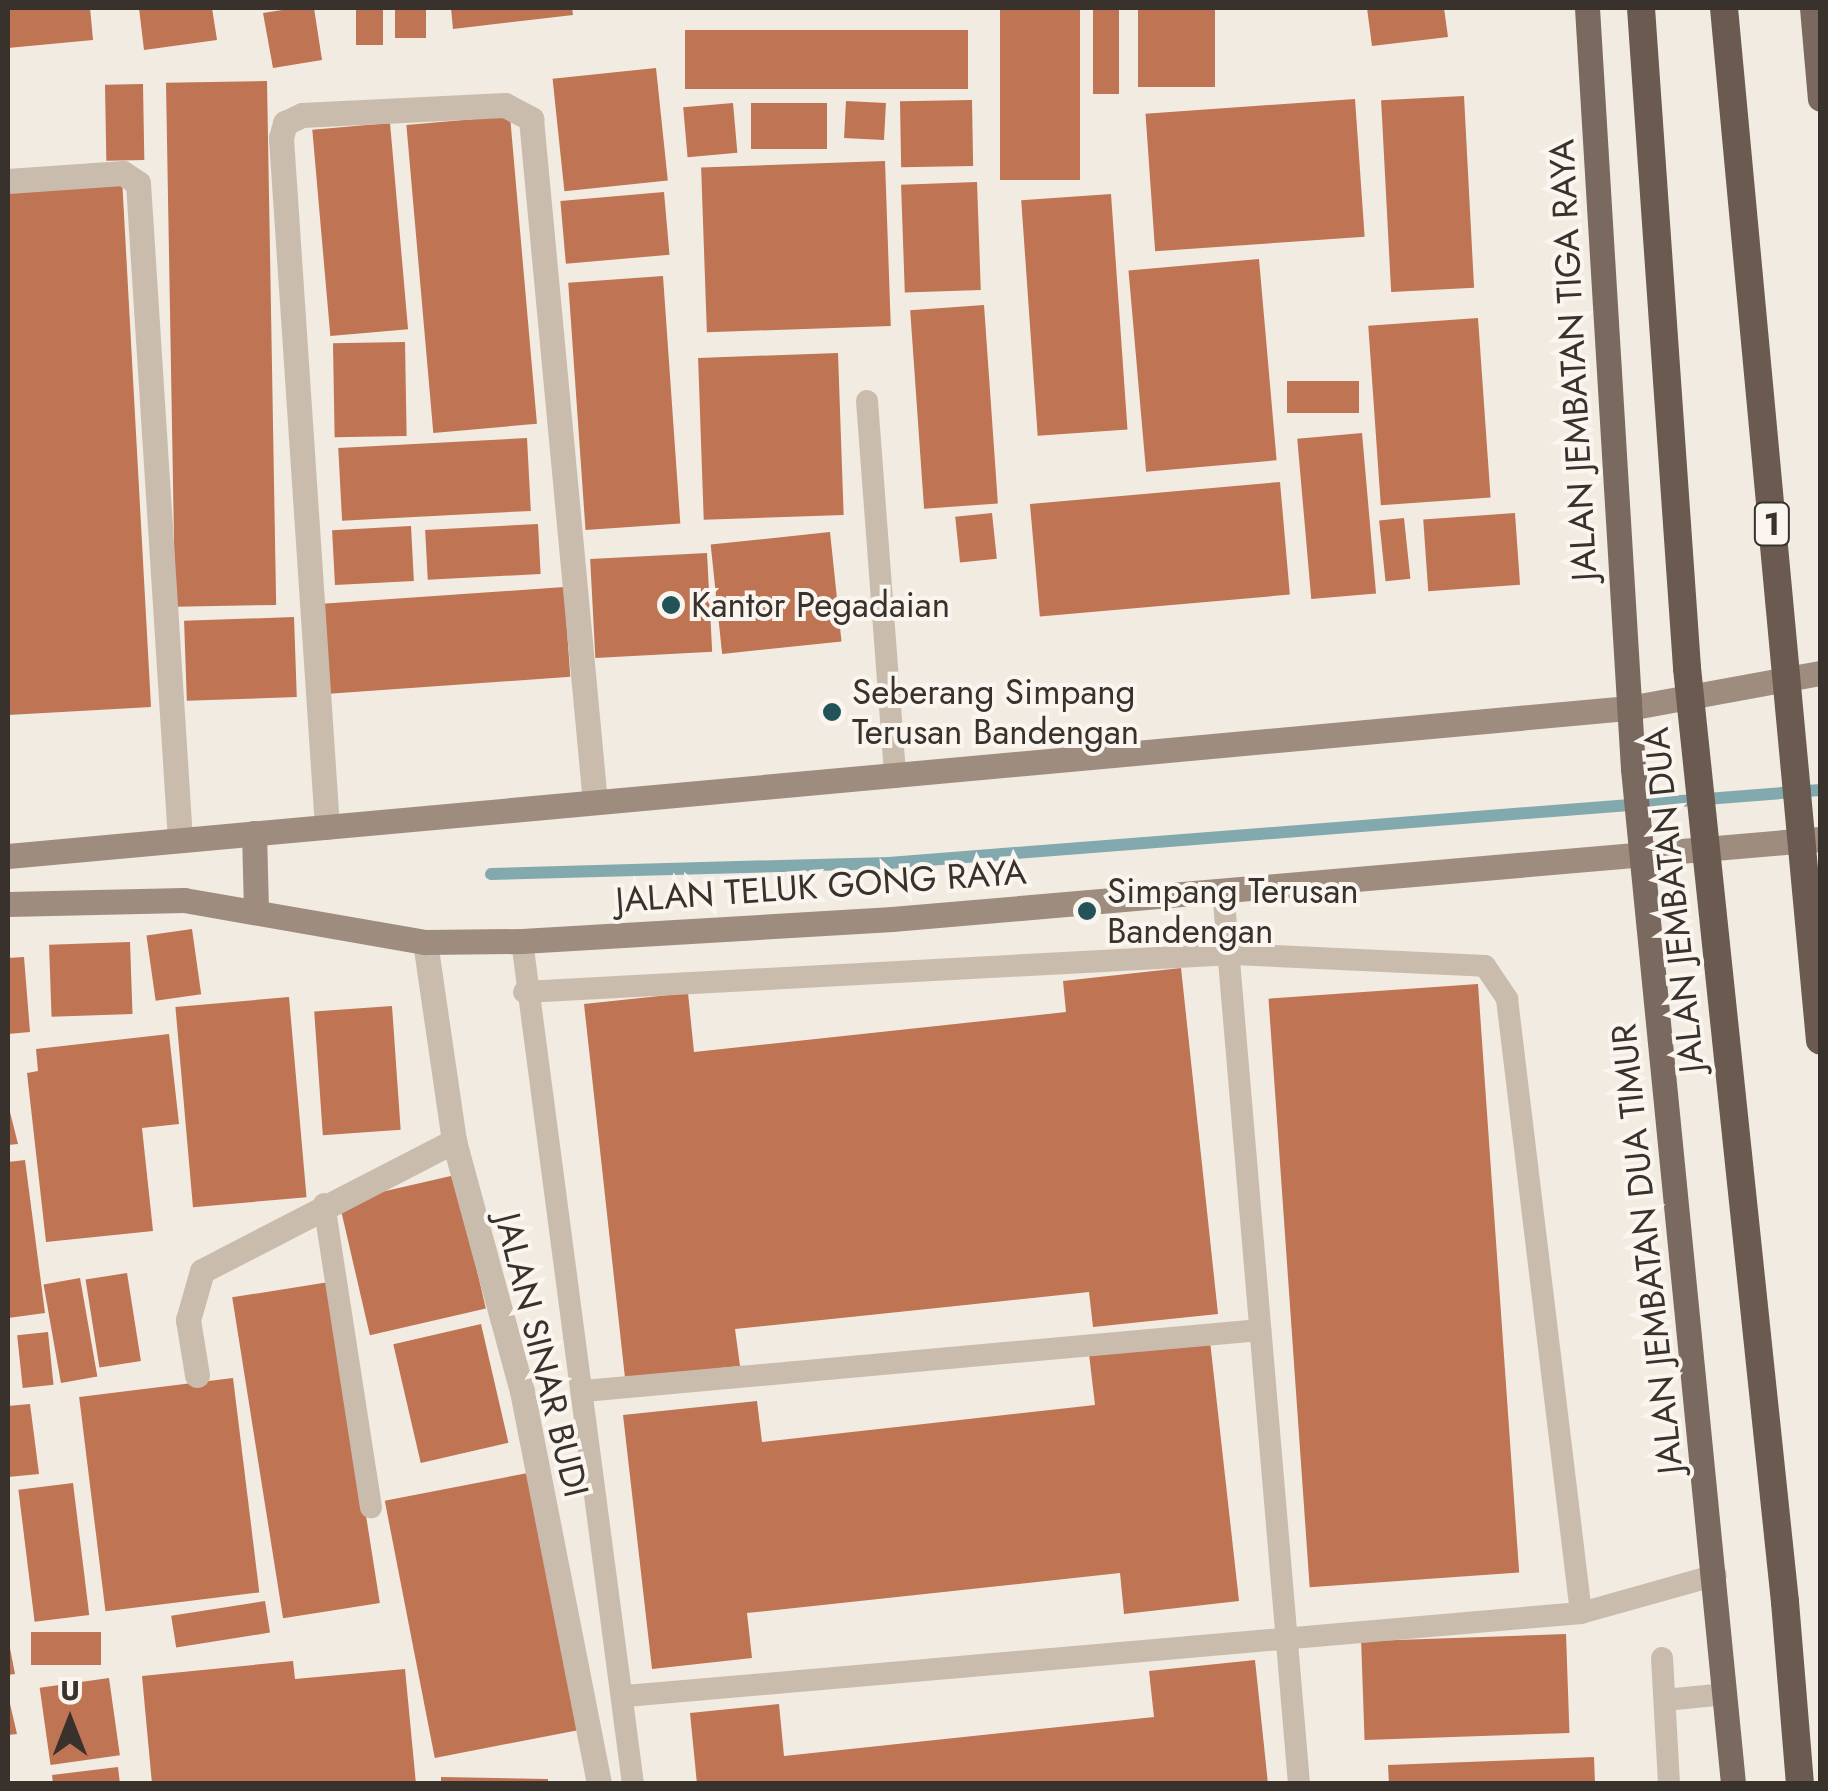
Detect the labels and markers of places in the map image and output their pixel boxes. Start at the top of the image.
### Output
place label: Kantor Pegadaian [691,584,950,626]
marker: Kantor Pegadaian [660,594,682,616]
place label: Seberang Simpang Terusan Bandengan [852,671,1139,753]
marker: Seberang Simpang Terusan Bandengan [821,701,843,723]
place label: Simpang Terusan Bandengan [1107,870,1359,952]
marker: Simpang Terusan Bandengan [1076,900,1098,922]

